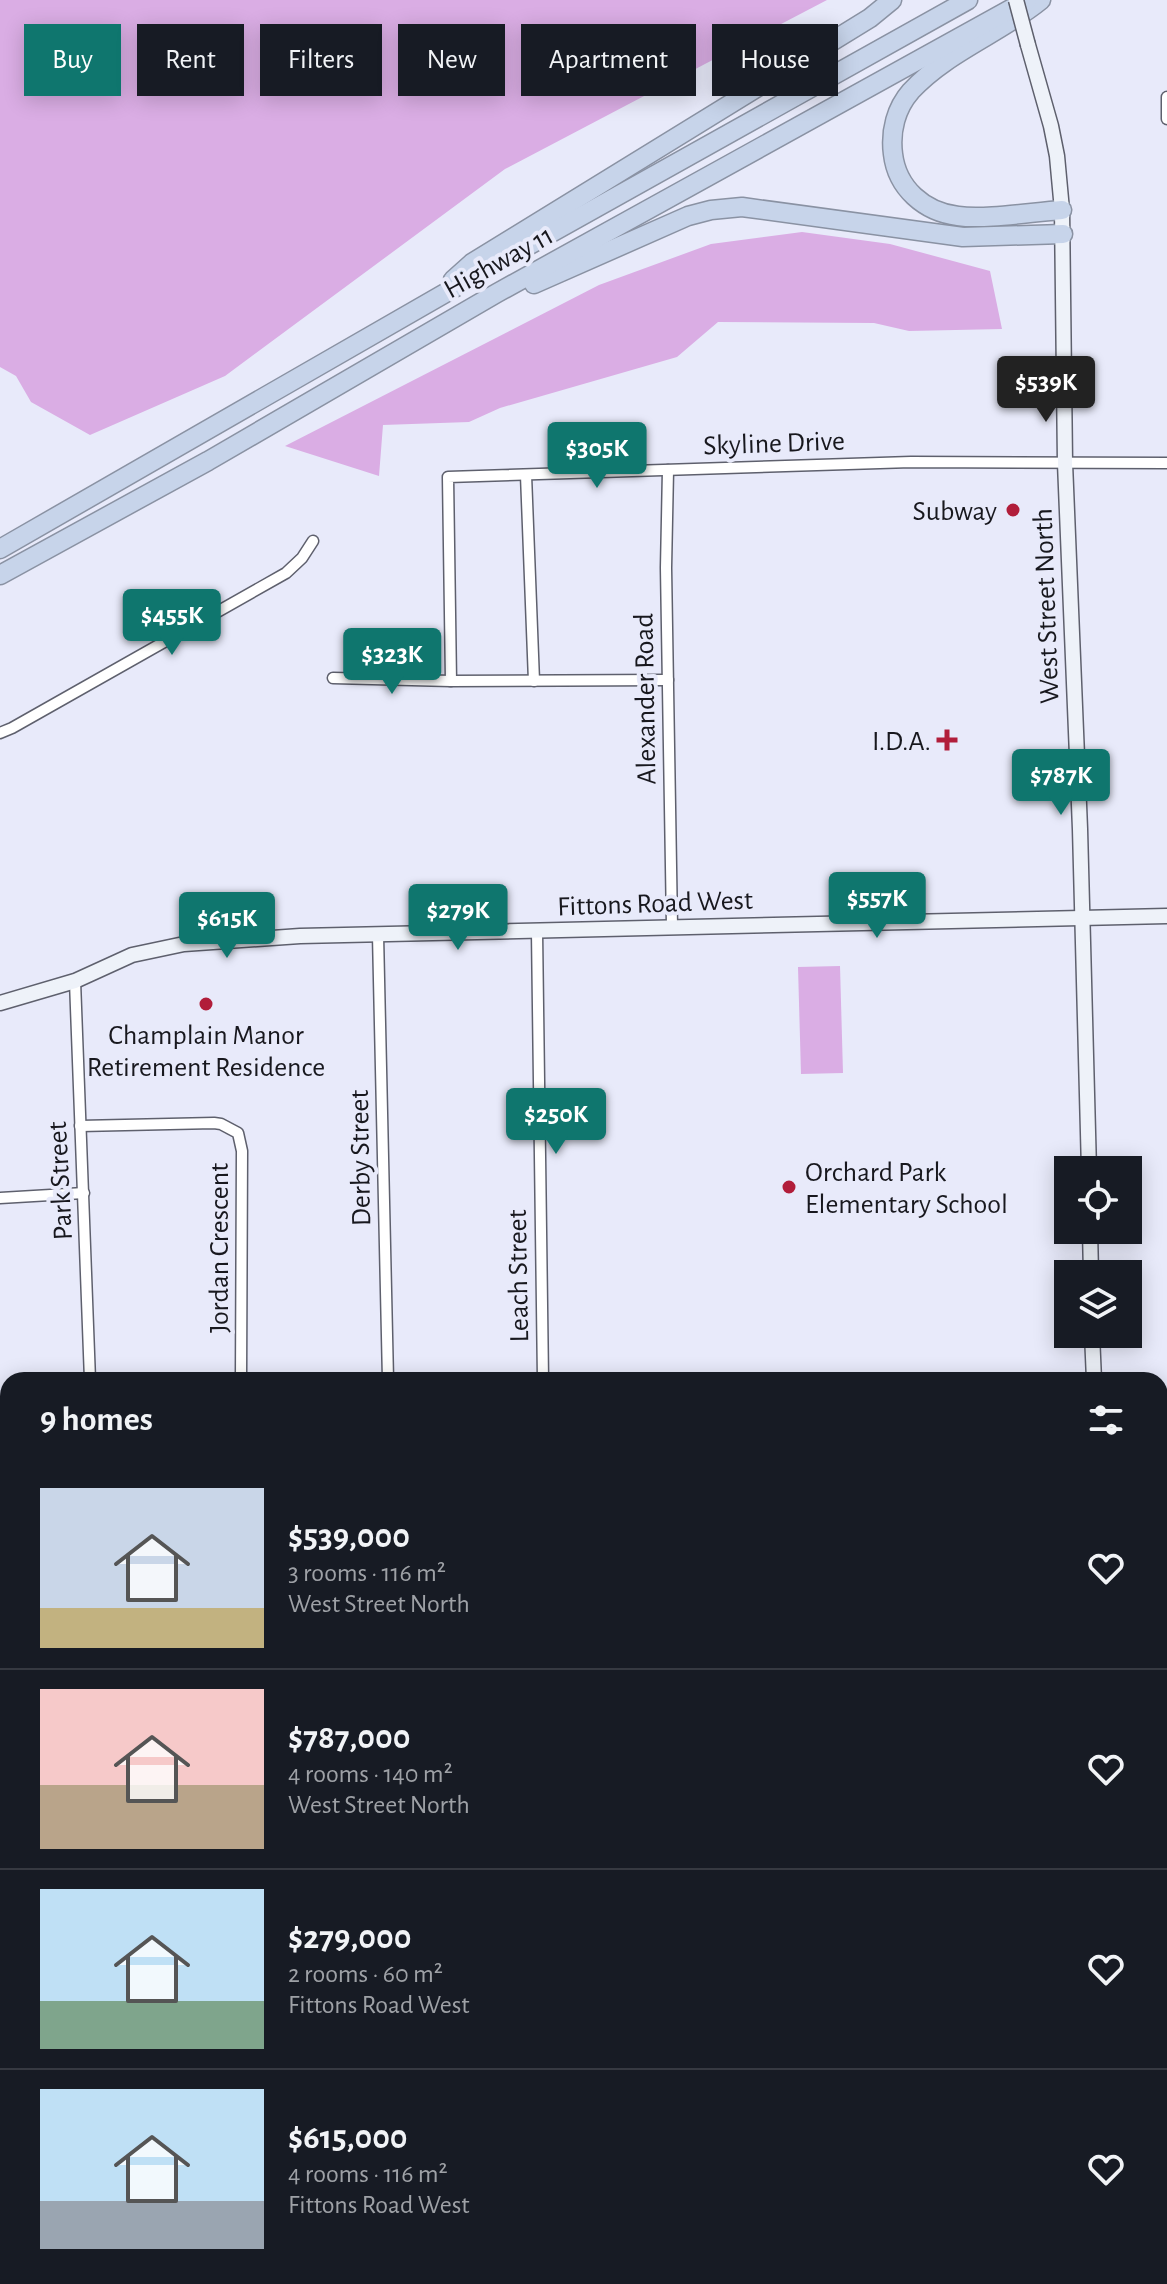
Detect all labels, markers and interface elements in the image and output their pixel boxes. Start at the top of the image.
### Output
chip: Buy [24,24,121,96]
chip: Rent [137,24,244,96]
chip: Filters [260,24,382,96]
chip: New [398,24,505,96]
chip: Apartment [521,24,696,96]
chip: House [712,24,838,96]
street label: Highway 11 [440,221,558,304]
pin: $539K [990,356,1102,424]
text: $539K [1015,369,1077,395]
pin: $305K [541,422,653,490]
street label: Skyline Drive [703,428,845,460]
text: $305K [566,435,628,461]
place label: Subway [913,498,997,526]
marker: Subway [1004,501,1022,519]
street label: West Street North [1030,508,1064,704]
pin: $455K [116,589,228,657]
text: $455K [141,602,203,628]
street label: Alexander Road [631,613,661,785]
pin: $323K [336,628,448,696]
text: $323K [361,641,423,667]
place label: I.D.A. [872,728,931,756]
marker: I.D.A. [938,731,956,749]
pin: $787K [1005,749,1117,817]
text: $787K [1030,762,1092,788]
pin: $557K [821,872,933,940]
pin: $279K [402,884,514,952]
text: $557K [847,885,907,911]
street label: Fittons Road West [557,887,753,921]
pin: $615K [171,892,283,960]
text: $279K [427,897,489,923]
text: $615K [197,905,257,931]
marker: Champlain Manor Retirement Residence [197,995,215,1013]
place label: Champlain Manor Retirement Residence [87,1022,325,1082]
pin: $250K [500,1088,612,1156]
street label: Derby Street [346,1089,376,1226]
text: $250K [524,1101,588,1127]
street label: Park Street [44,1121,78,1241]
map controls [1054,1156,1142,1348]
button: locate [1054,1156,1142,1244]
place label: Orchard Park Elementary School [805,1159,1008,1219]
street label: Jordan Crescent [206,1163,234,1333]
marker: Orchard Park Elementary School [780,1178,798,1196]
street label: Leach Street [504,1209,534,1343]
button: layers [1054,1260,1142,1348]
icon: filters [1084,1398,1128,1442]
text: 9 homes [40,1403,153,1437]
icon: home [104,1520,200,1616]
text: $539,000 [288,1520,410,1554]
icon: heart [1084,1546,1128,1590]
text: 3 rooms · 116 m² [288,1560,446,1586]
text: West Street North [288,1591,470,1617]
icon: home [104,1721,200,1817]
text: $787,000 [288,1721,410,1755]
icon: heart [1084,1747,1128,1791]
text: 4 rooms · 140 m² [288,1761,453,1787]
text: West Street North [288,1792,470,1818]
icon: home [104,1921,200,2017]
text: $279,000 [288,1921,411,1955]
icon: heart [1084,1947,1128,1991]
text: 2 rooms · 60 m² [288,1961,443,1987]
text: Fittons Road West [288,1992,470,2018]
icon: home [104,2121,200,2217]
text: $615,000 [288,2121,408,2155]
icon: heart [1084,2147,1128,2191]
text: 4 rooms · 116 m² [288,2161,448,2187]
text: Fittons Road West [288,2192,470,2218]

